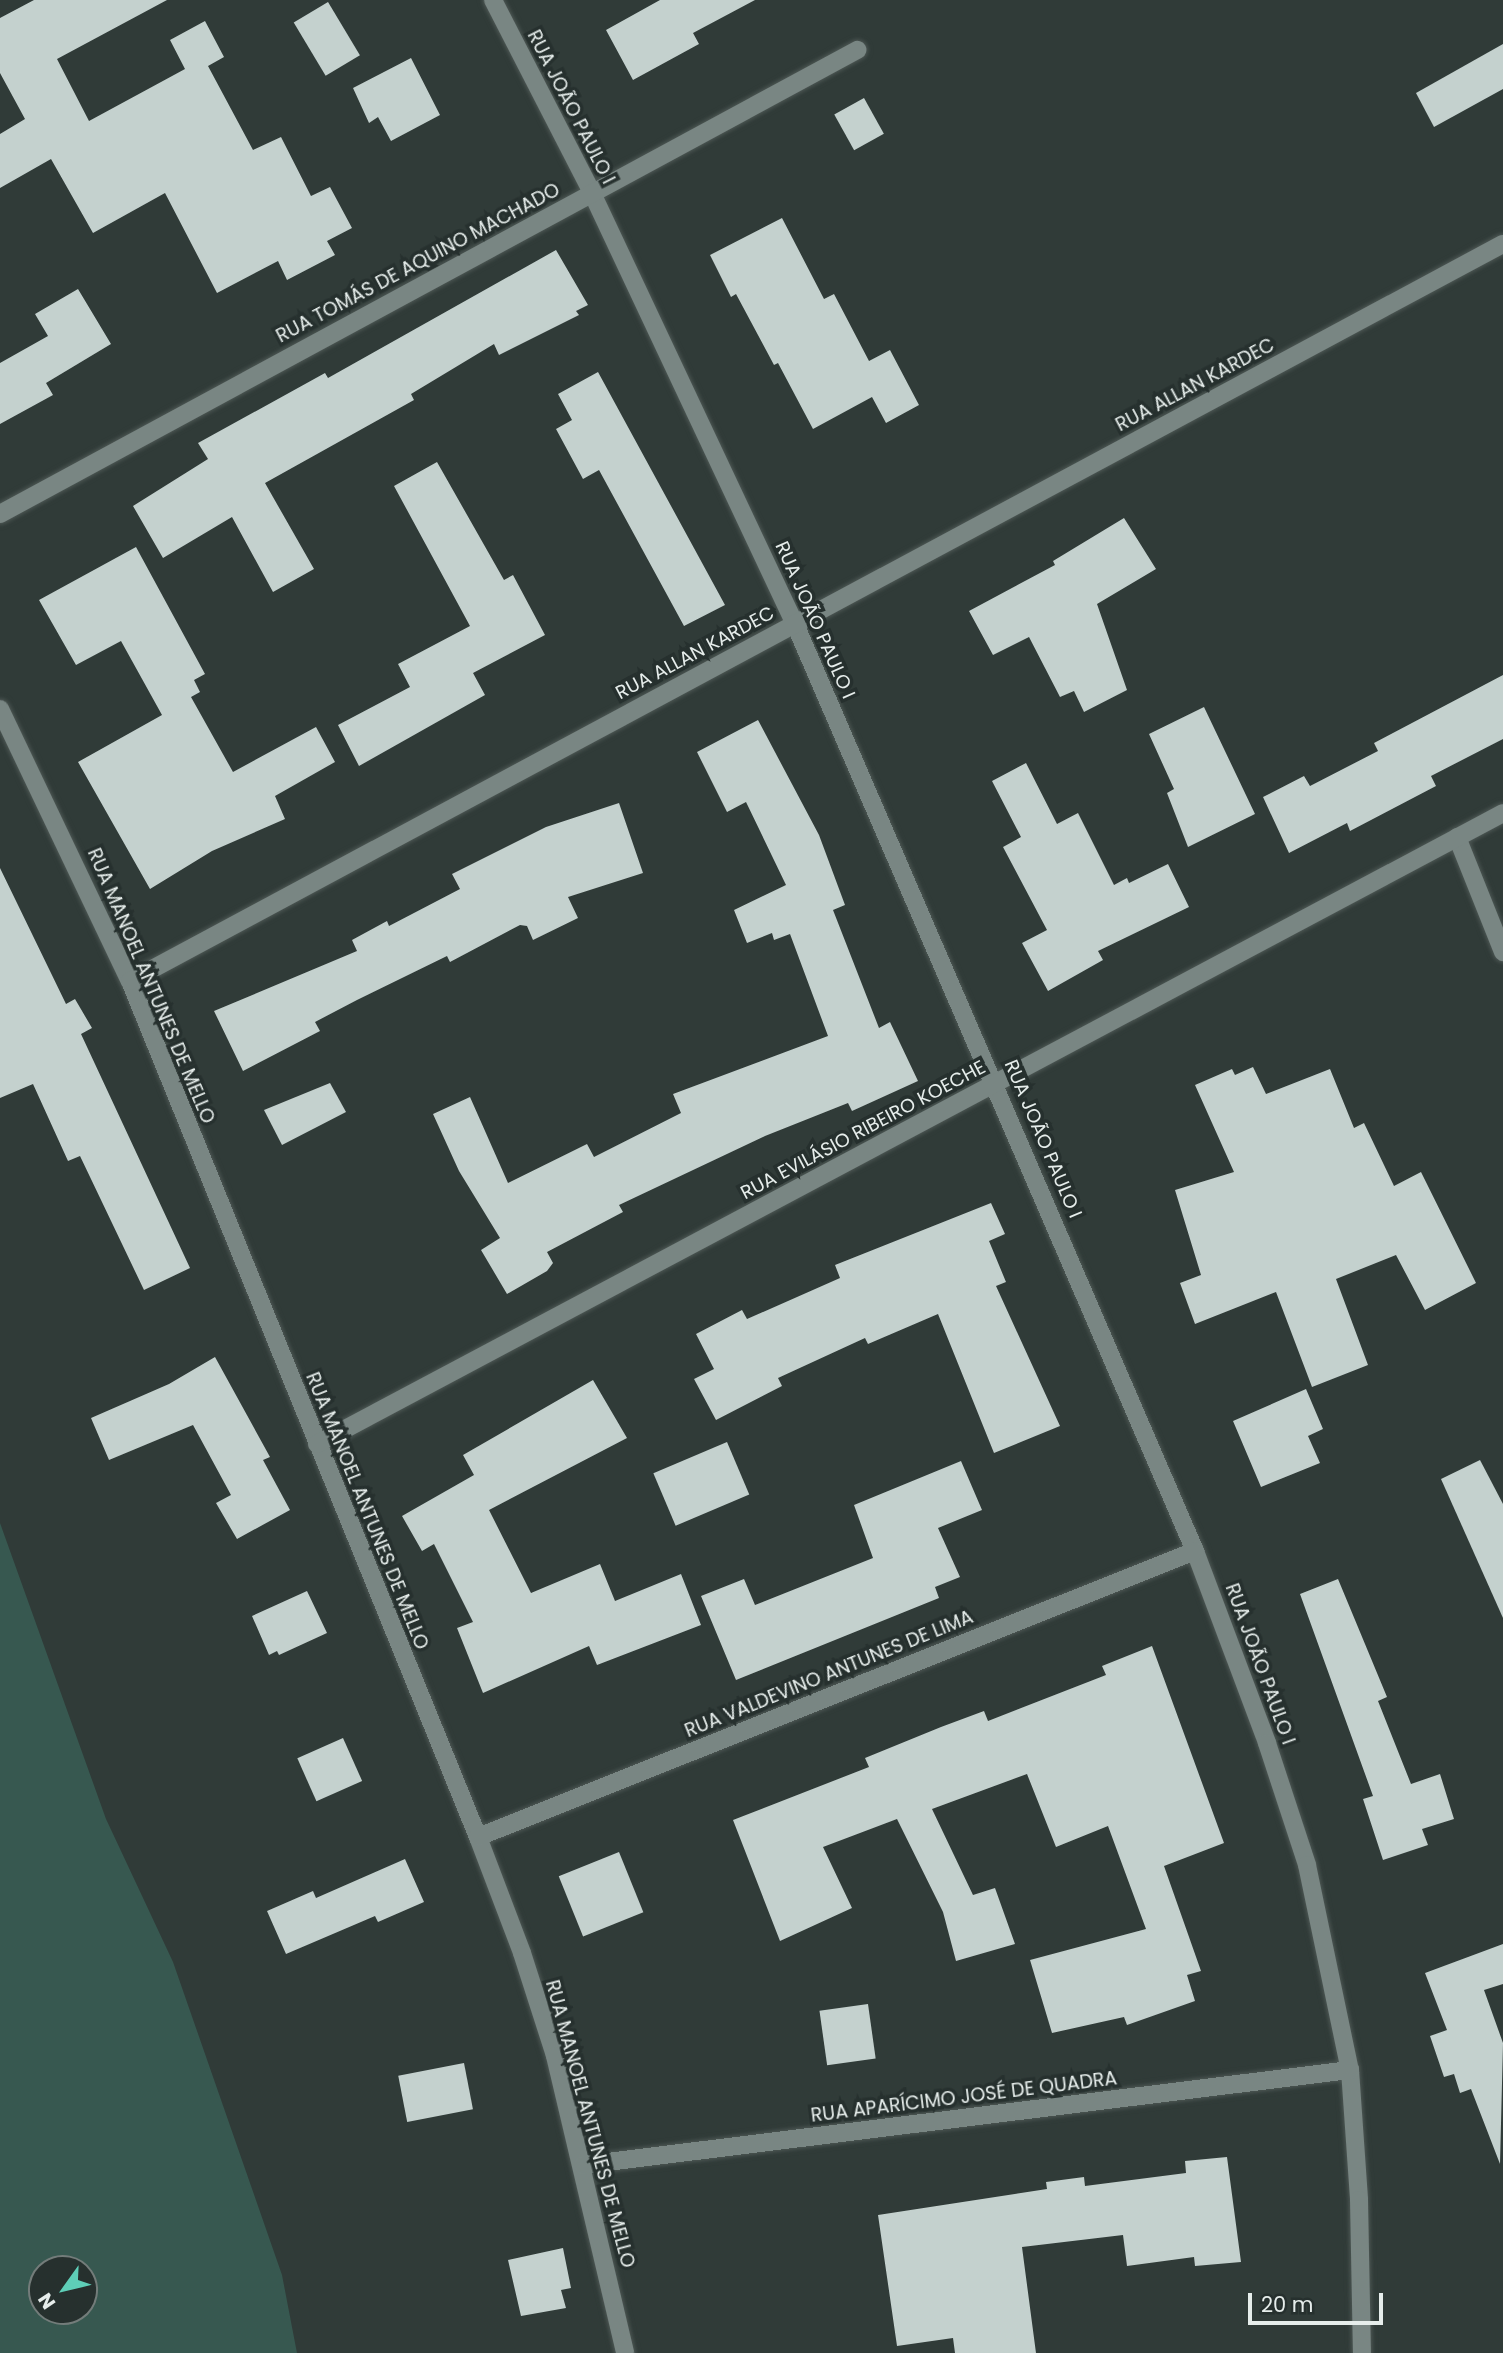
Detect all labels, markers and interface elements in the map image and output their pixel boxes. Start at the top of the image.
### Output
street label: RUA JOÃO PAULO I [522,26,620,188]
street label: RUA TOMÁS DE AQUINO MACHADO [272,178,564,348]
street label: RUA ALLAN KARDEC [1112,334,1278,436]
street label: RUA JOÃO PAULO I [770,538,860,702]
street label: RUA ALLAN KARDEC [612,602,778,704]
street label: RUA MANOEL ANTUNES DE MELLO [82,845,220,1127]
street label: RUA EVILÁSIO RIBEIRO KOECHE [737,1056,989,1204]
street label: RUA JOÃO PAULO I [999,1056,1087,1222]
street label: RUA MANOEL ANTUNES DE MELLO [301,1369,433,1653]
street label: RUA JOÃO PAULO I [1220,1580,1300,1748]
street label: RUA VALDEVINO ANTUNES DE LIMA [681,1606,977,1742]
street label: RUA MANOEL ANTUNES DE MELLO [541,1978,639,2270]
street label: RUA APARÍCIMO JOSÉ DE QUADRA [810,2067,1118,2127]
north arrow [28,2255,98,2325]
scale bar [1251,2280,1386,2324]
text: N [32,2287,62,2314]
text: 20 m [1261,2290,1314,2319]

